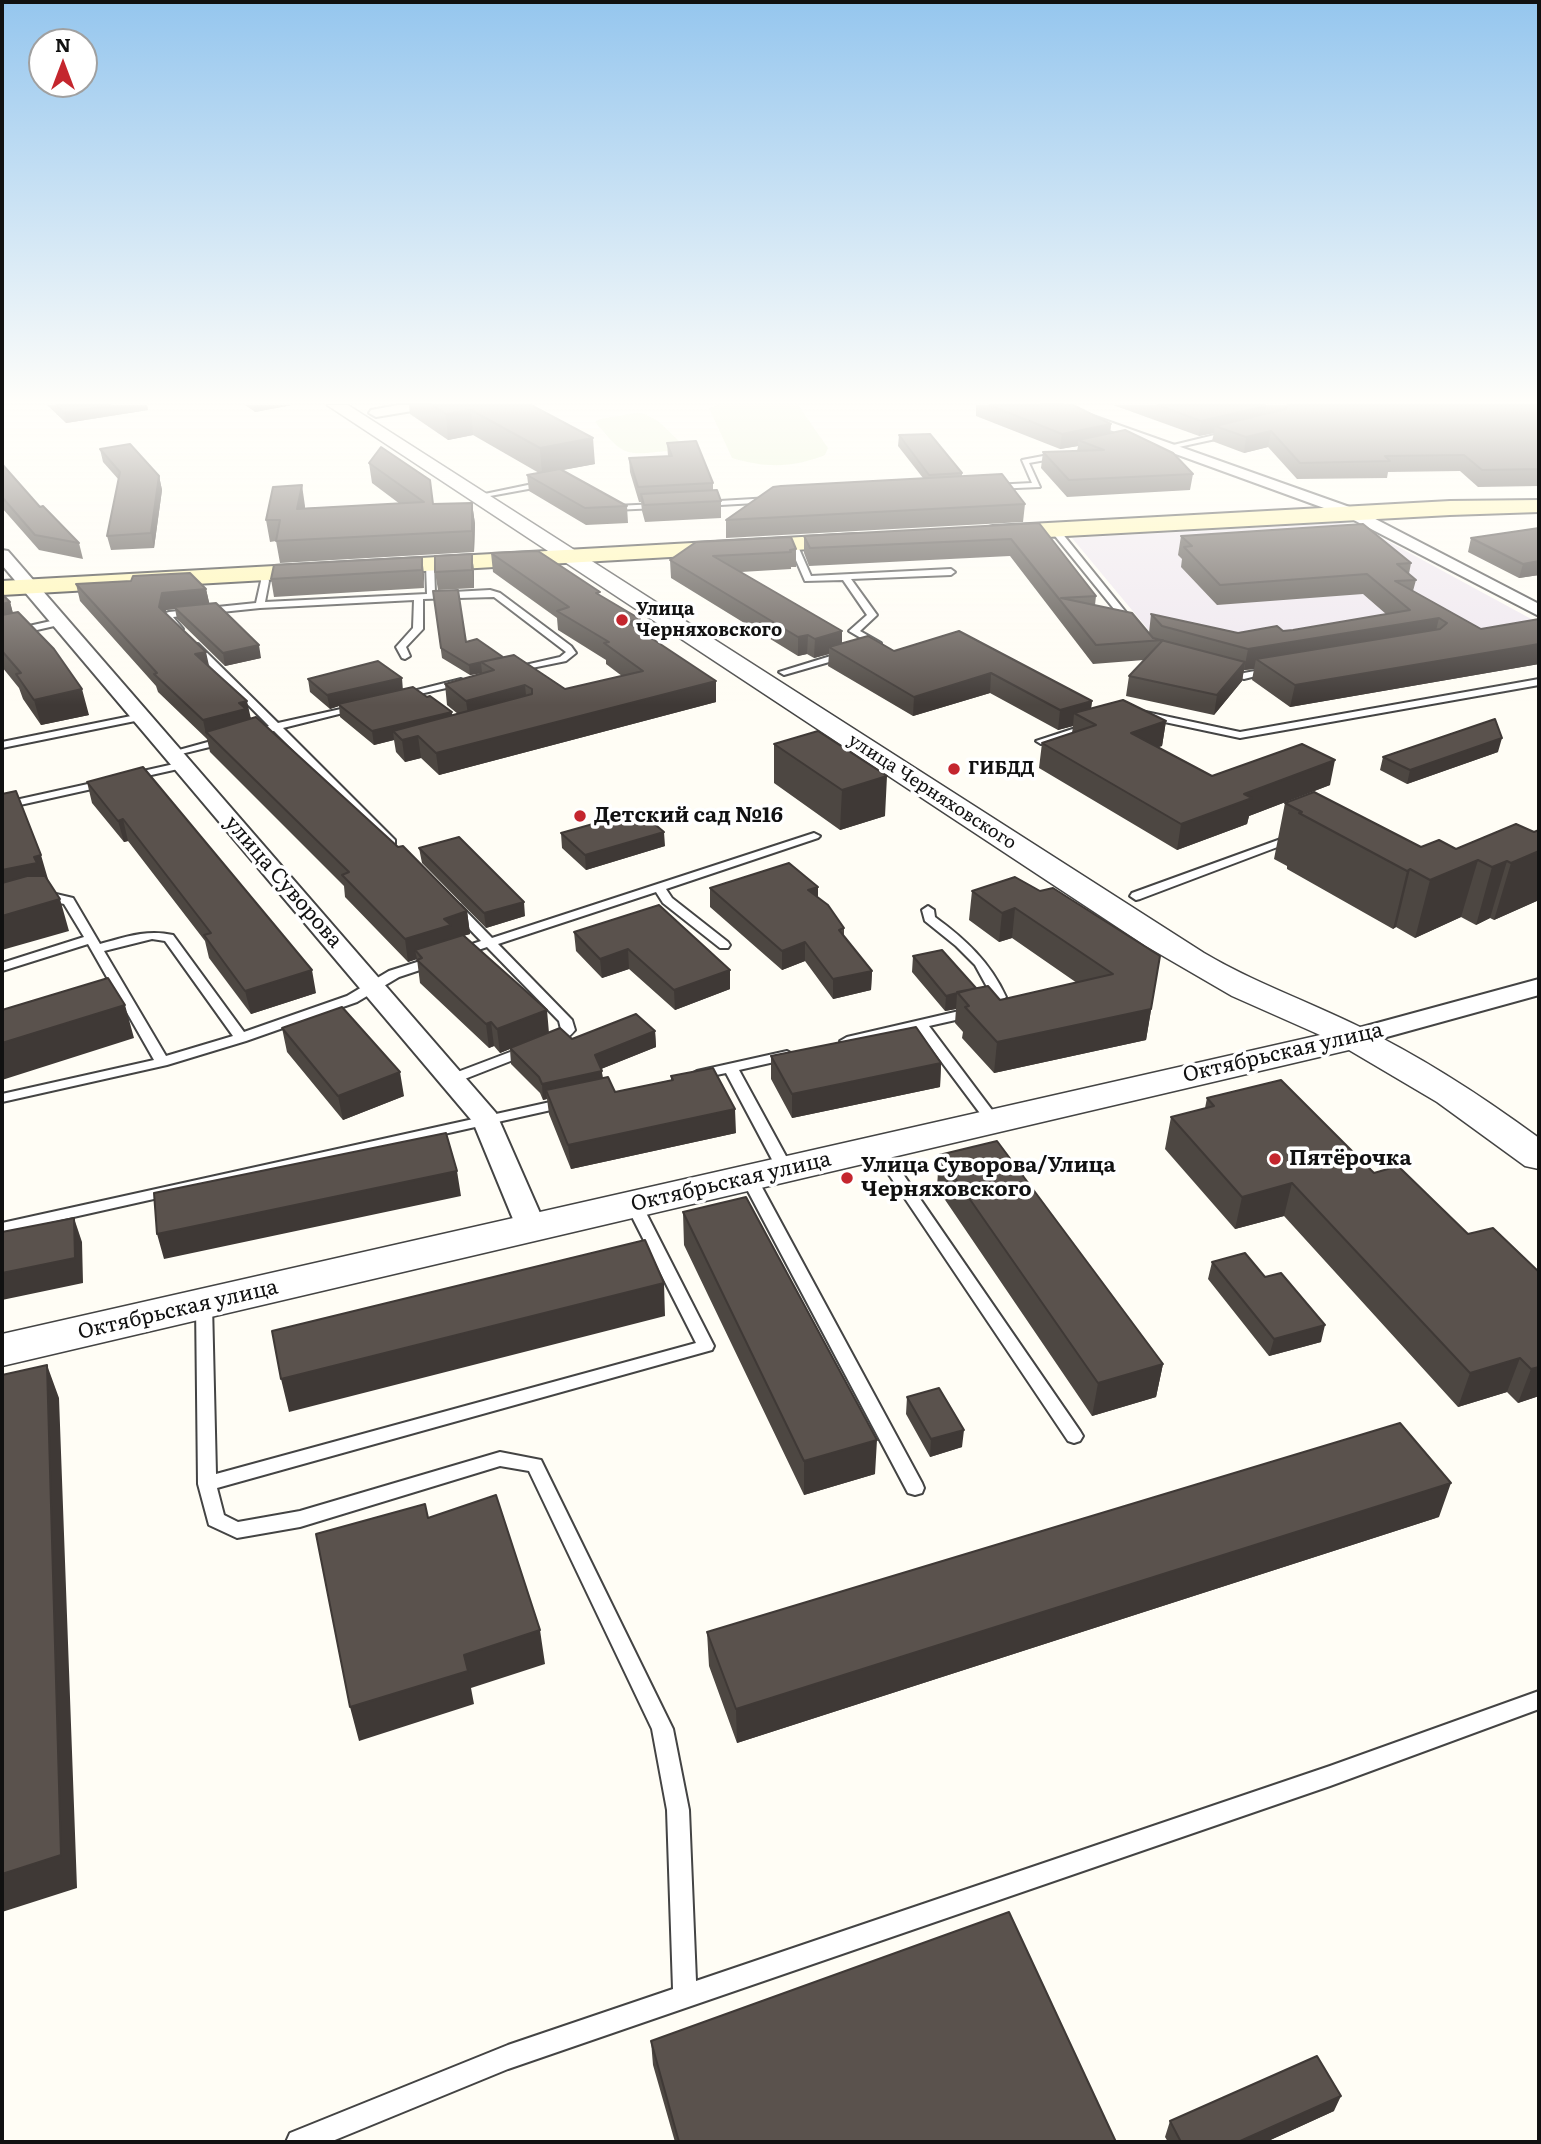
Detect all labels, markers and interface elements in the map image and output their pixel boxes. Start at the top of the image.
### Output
north arrow [28,28,98,98]
text: N [55,30,71,58]
place label: Улица Черняховского [636,599,782,642]
marker: Улица Черняховского [614,612,630,628]
street label: улица Черняховского [844,730,1020,854]
place label: ГИБДД [968,758,1034,780]
marker: ГИБДД [946,761,962,777]
place label: Детский сад №16 [594,803,783,829]
marker: Детский сад №16 [572,808,588,824]
street label: улица Суворова [219,811,347,953]
street label: Октябрьская улица [1180,1018,1386,1088]
place label: Пятёрочка [1289,1146,1412,1172]
street label: Октябрьская улица [628,1147,834,1217]
marker: Пятёрочка [1267,1151,1283,1167]
place label: Улица Суворова/Улица Черняховского [861,1153,1116,1203]
marker: Улица Суворова/Улица Черняховского [839,1170,855,1186]
street label: Октябрьская улица [75,1275,281,1345]

